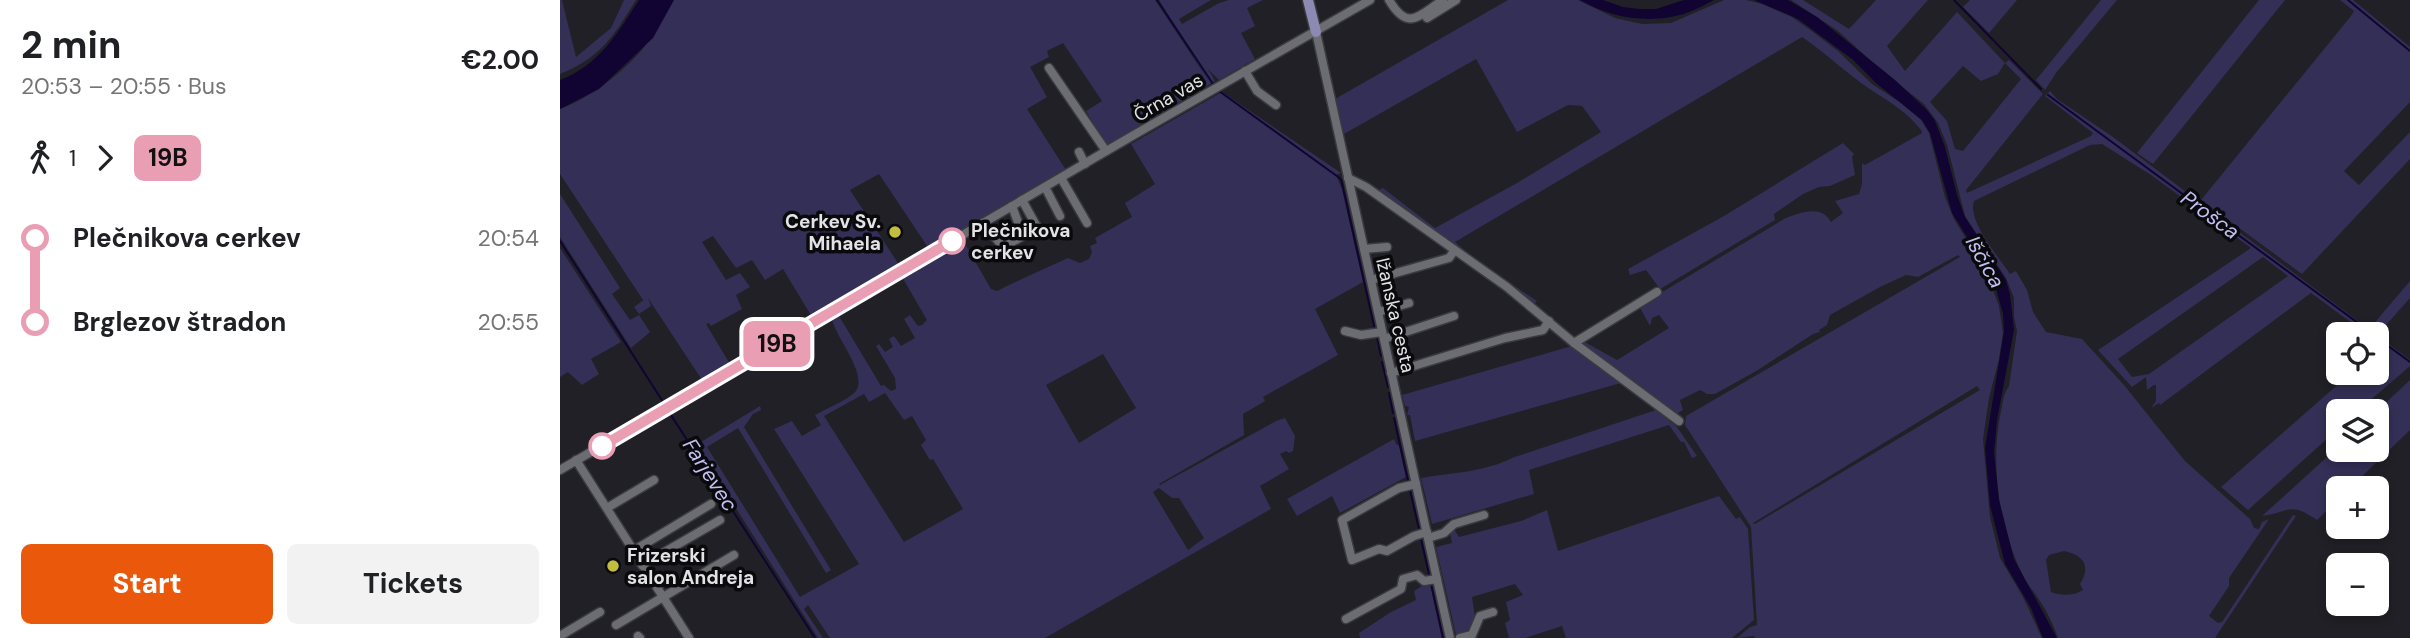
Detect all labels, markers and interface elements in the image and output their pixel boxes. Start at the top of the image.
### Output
text: 2 min [21,20,121,70]
text: €2.00 [461,43,539,77]
street label: Črna vas [1129,68,1208,127]
text: 20:53 – 20:55 · Bus [21,71,226,101]
icon: walk [21,139,59,177]
icon: forward [86,139,124,177]
text: 19B [148,142,187,173]
text: 1 [69,143,76,173]
water label: Prošca [2175,184,2245,246]
place label: Cerkev Sv. Mihaela [785,209,881,256]
place label: Plečnikova cerkev [971,218,1070,265]
text: Plečnikova cerkev [73,221,301,255]
text: 20:54 [478,223,539,253]
marker: Cerkev Sv. Mihaela [887,224,903,240]
marker: Plečnikova cerkev [939,228,965,254]
water label: Iščica [1959,231,2011,293]
street label: Ižanska cesta [1370,255,1421,375]
text: Brglezov štradon [73,305,286,339]
text: 20:55 [478,307,539,337]
line badge: 19B [737,321,817,367]
map controls [2326,322,2389,616]
button: locate [2326,322,2389,385]
text: 19B [757,328,797,359]
button: layers [2326,399,2389,462]
unlabelled marker [589,433,615,459]
water label: Farjevec [676,433,744,517]
button: + [2326,476,2389,539]
place label: Frizerski salon Andreja [627,543,754,590]
button: Start [21,544,273,624]
button: Tickets [287,544,539,624]
button: − [2326,553,2389,616]
marker: Frizerski salon Andreja [605,558,621,574]

